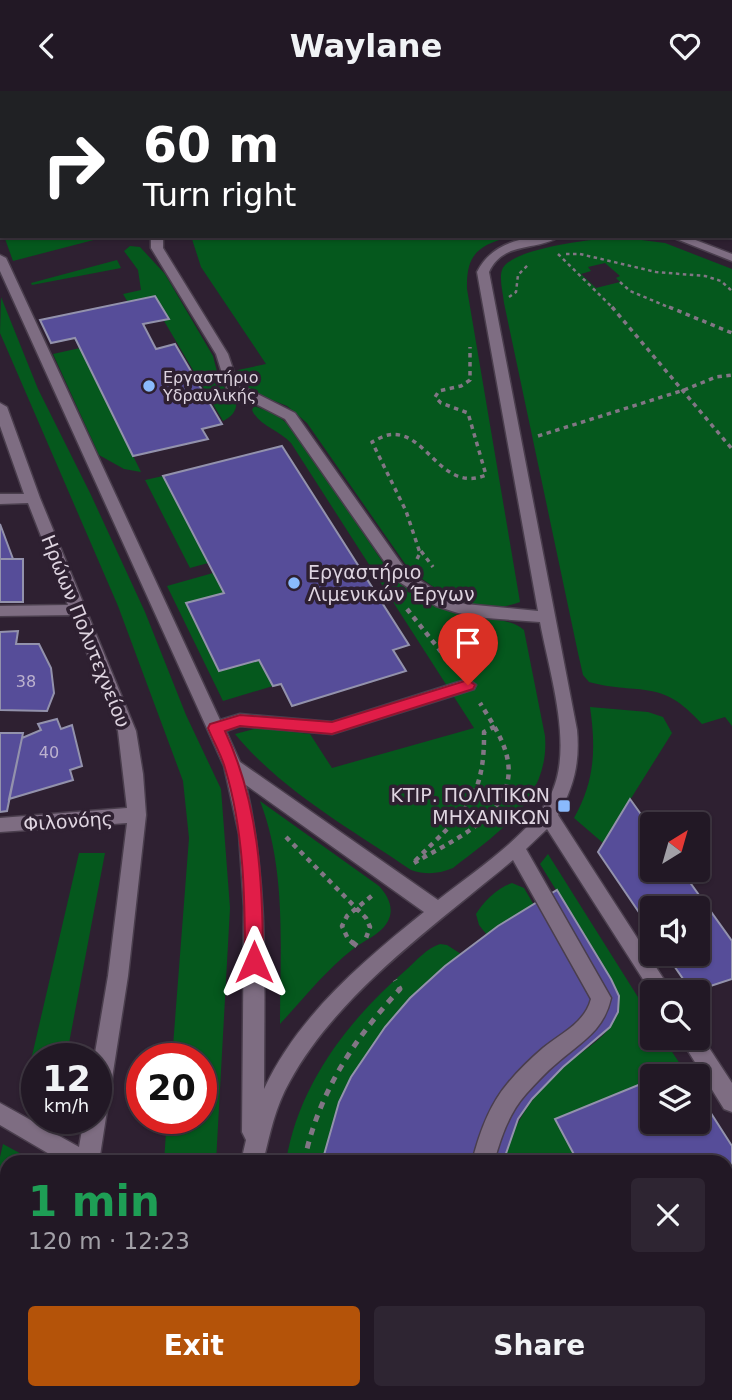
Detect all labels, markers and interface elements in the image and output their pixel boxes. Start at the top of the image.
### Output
icon: back [28,27,66,65]
text: Waylane [290,27,442,65]
icon: heart [666,27,704,65]
text: 60 m [143,117,279,174]
icon: right [28,119,119,210]
text: Turn right [143,176,296,214]
place label: Εργαστήριο Υδραυλικής [162,368,259,405]
marker: Εργαστήριο Υδραυλικής [141,378,157,394]
street label: Ηρώων Πολυτεχνείου [37,532,135,730]
place label: Εργαστήριο Λιμενικών Έργων [308,561,475,605]
marker: Εργαστήριο Λιμενικών Έργων [286,575,302,591]
pin [438,613,498,685]
icon: arrive [449,624,487,662]
house number: 38 [16,672,36,691]
house number: 40 [39,743,59,762]
place label: ΚΤΙΡ. ΠΟΛΙΤΙΚΩΝ ΜΗΧΑΝΙΚΩΝ [391,784,550,828]
marker: ΚΤΙΡ. ΠΟΛΙΤΙΚΩΝ ΜΗΧΑΝΙΚΩΝ [556,798,572,814]
street label: Φιλονόης [22,807,114,835]
north arrow [640,812,710,882]
map controls [640,812,710,1134]
button: sound [640,896,710,966]
position arrow [217,925,291,999]
button: search [640,980,710,1050]
speed limit sign: 20 [126,1043,217,1134]
text: 12 [42,1059,91,1099]
button: layers [640,1064,710,1134]
text: km/h [44,1095,89,1116]
text: 1 min [28,1177,160,1226]
button: close [631,1178,705,1252]
text: 120 m · 12:23 [28,1228,190,1254]
button: Exit [28,1306,360,1386]
button: Share [374,1306,705,1386]

